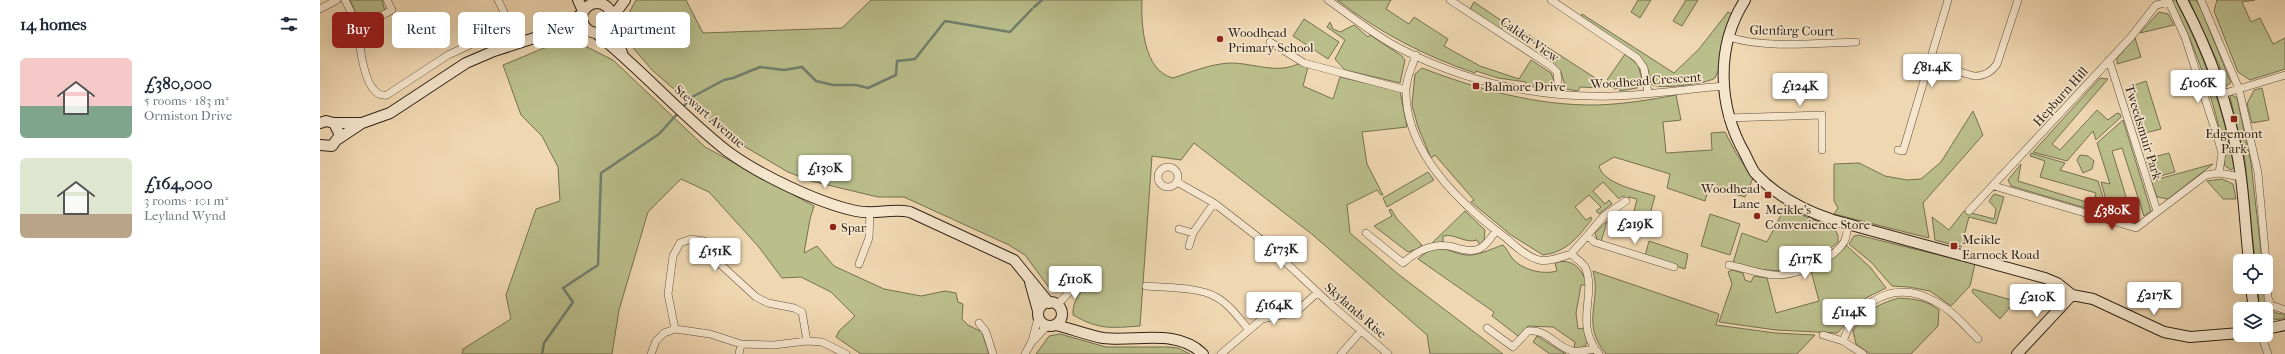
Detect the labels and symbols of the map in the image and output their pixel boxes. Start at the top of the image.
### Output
street label: Calder View [1497,14,1562,65]
street label: Glenfarg Court [1749,22,1835,39]
place label: Woodhead Primary School [1227,25,1314,55]
marker: Woodhead Primary School [1215,34,1225,44]
pin: £81.4K [1899,54,1965,88]
street label: Hepburn Hill [2030,63,2091,129]
street label: Woodhead Crescent [1589,69,1702,92]
pin: £106K [2170,70,2226,104]
pin: £124K [1772,73,1828,107]
place label: Balmore Drive [1484,79,1566,94]
marker: Balmore Drive [1471,81,1481,91]
street label: Stewart Avenue [671,82,748,151]
street label: Tweedsmuir Park [2122,83,2165,182]
marker: Edgemont Park [2229,114,2239,124]
place label: Edgemont Park [2205,126,2263,156]
pin: £130K [797,155,853,189]
place label: Woodhead Lane [1700,181,1761,211]
marker: Woodhead Lane [1763,190,1773,200]
pin: £380K [2084,197,2140,231]
place label: Meikle's Convenience Store [1765,202,1871,232]
pin: £219K [1607,211,1663,245]
marker: Meikle's Convenience Store [1752,211,1762,221]
place label: Spar [841,220,867,235]
marker: Spar [828,222,838,232]
place label: Meikle Earnock Road [1962,232,2041,262]
pin: £173K [1253,236,1309,270]
pin: £151K [687,238,743,272]
marker: Meikle Earnock Road [1949,241,1959,251]
pin: £117K [1777,246,1833,280]
pin: £110K [1047,266,1103,300]
street label: Skylands Rise [1322,280,1390,342]
pin: £217K [2126,282,2182,316]
pin: £210K [2009,284,2065,318]
pin: £164K [1246,292,1302,326]
pin: £114K [1821,299,1877,333]

